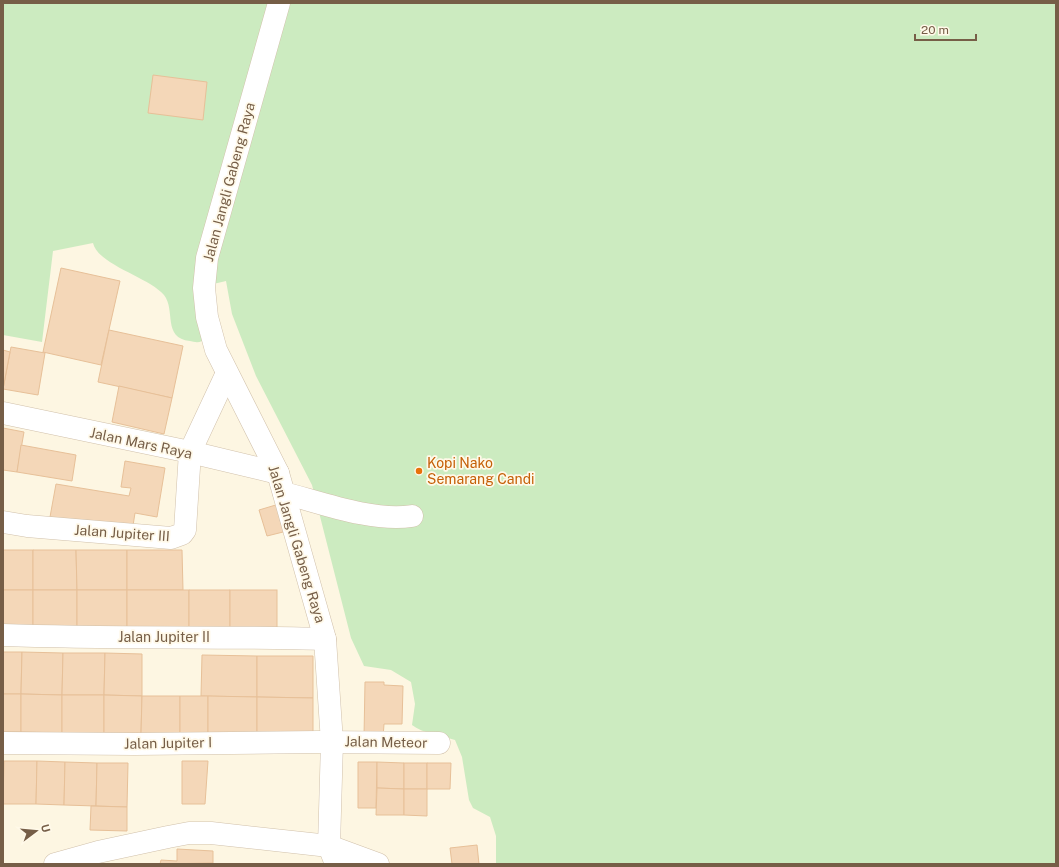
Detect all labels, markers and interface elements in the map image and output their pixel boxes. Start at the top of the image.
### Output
scale bar [915,16,976,42]
text: 20 m [921,23,949,37]
street label: Jalan Jangli Gabeng Raya [200,101,258,263]
street label: Jalan Mars Raya [88,424,194,462]
place label: Kopi Nako Semarang Candi [427,455,535,487]
street label: Jalan Jangli Gabeng Raya [265,463,329,625]
marker: Kopi Nako Semarang Candi [414,466,424,476]
street label: Jalan Jupiter III [74,522,170,544]
street label: Jalan Jupiter II [118,629,210,645]
street label: Jalan Meteor [344,733,428,751]
street label: Jalan Jupiter I [124,734,212,752]
north arrow [16,811,56,851]
text: U [39,823,52,834]

